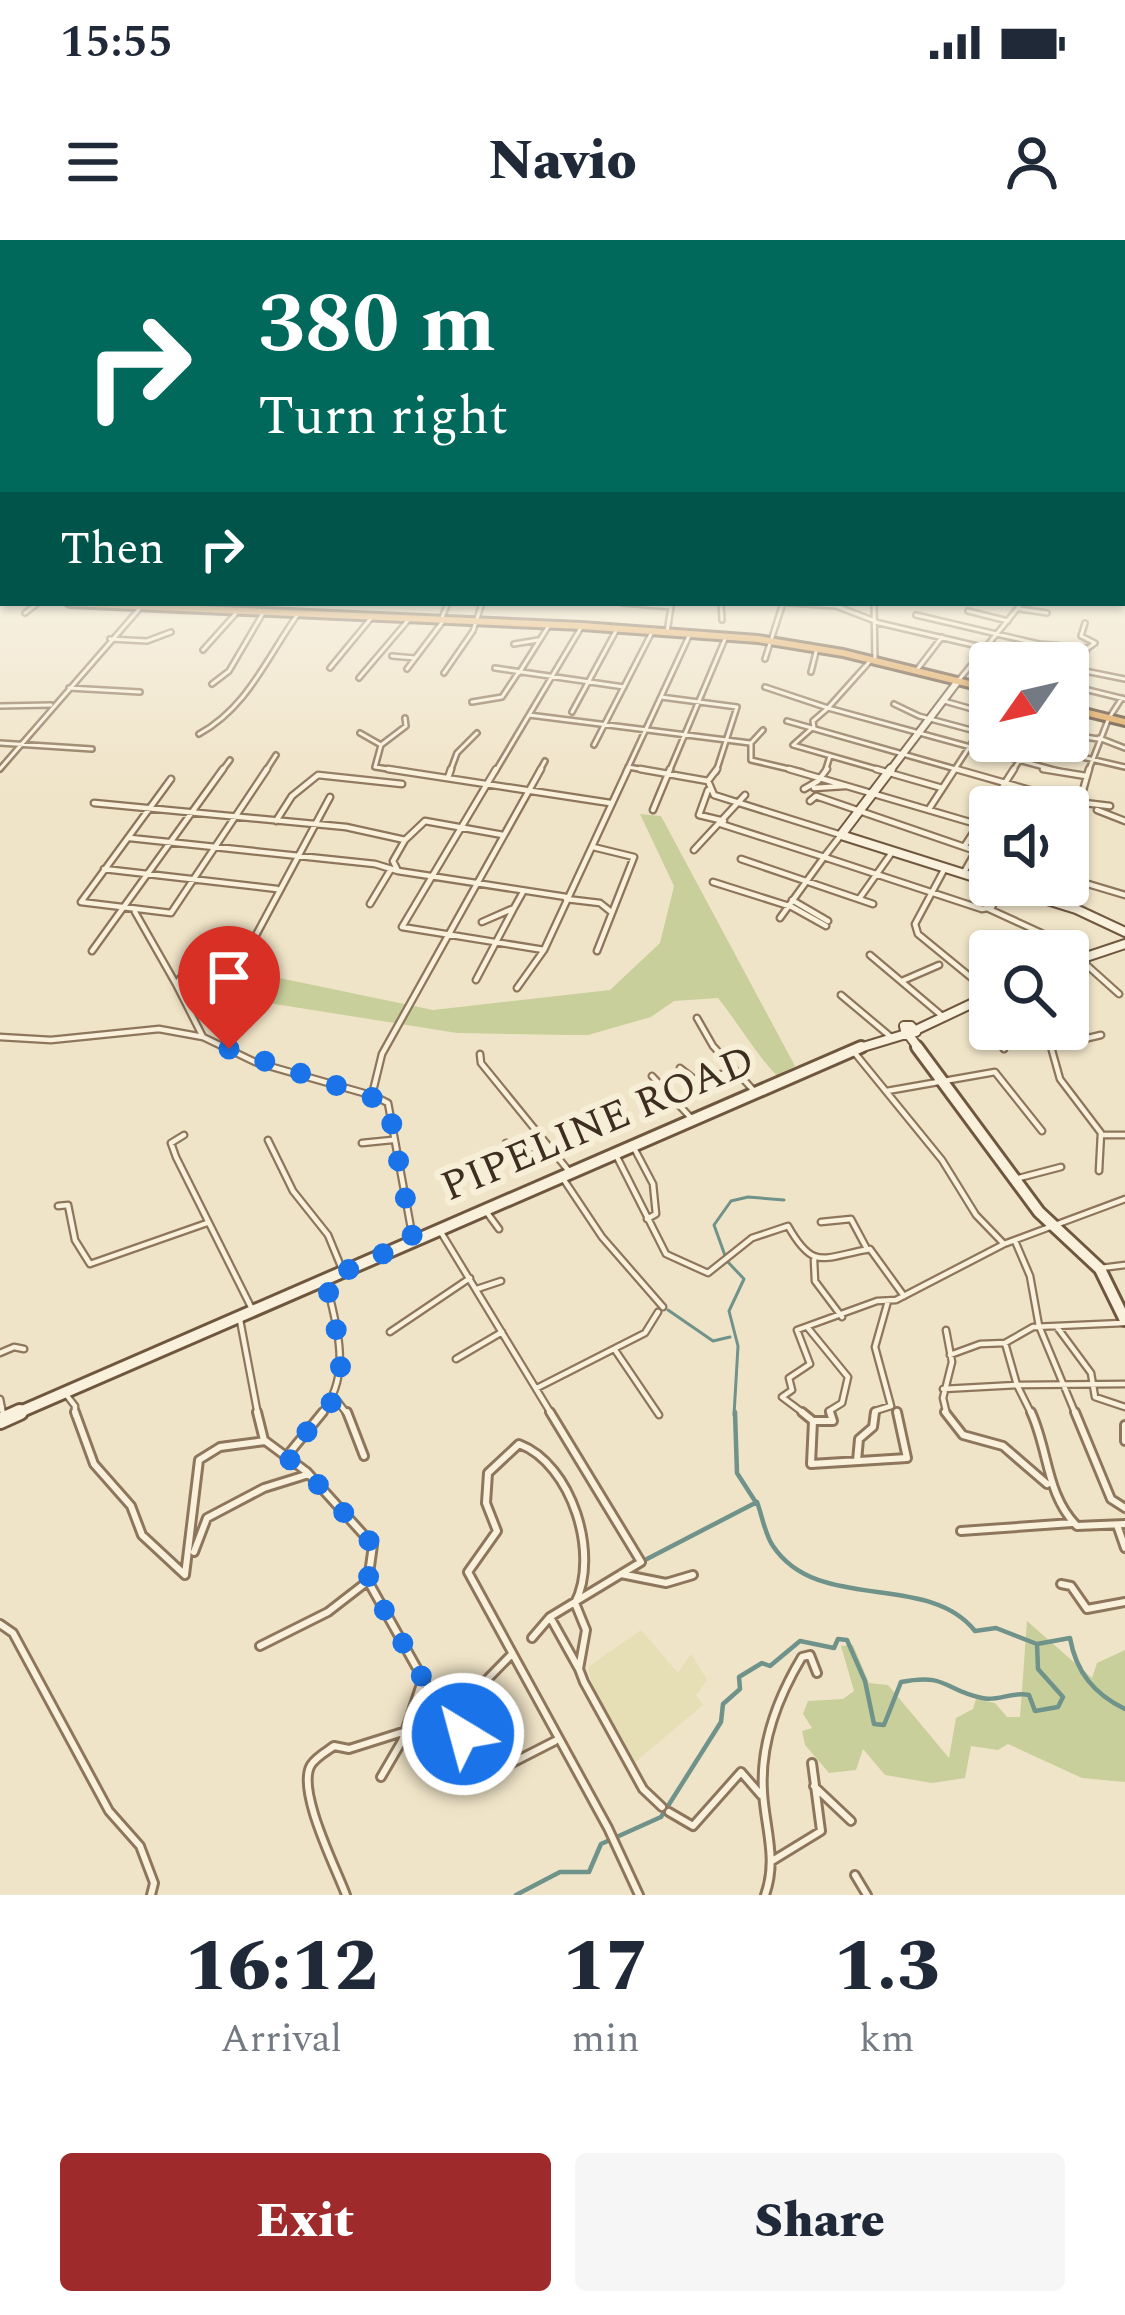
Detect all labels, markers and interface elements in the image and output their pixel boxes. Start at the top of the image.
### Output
text: 15:55 [60,8,173,77]
text: Navio [489,121,636,203]
icon: menu [60,129,126,195]
icon: person [999,129,1065,195]
text: 380 m [258,261,496,389]
icon: right [60,288,216,444]
text: Turn right [258,376,508,458]
text: Then [60,515,165,584]
icon: right [189,516,255,582]
north arrow [969,642,1089,762]
map controls [969,642,1089,1050]
button: sound [969,786,1089,906]
pin [178,926,280,1049]
button: search [969,930,1089,1050]
icon: arrive [196,944,262,1010]
street label: PIPELINE ROAD [431,1029,765,1219]
position arrow [400,1671,526,1797]
text: 16:12 [185,1913,378,2022]
text: 17 [563,1913,649,2022]
text: 1.3 [834,1913,940,2022]
text: Arrival [221,2010,342,2069]
text: min [572,2010,640,2069]
text: km [859,2010,915,2069]
button: Exit [60,2153,551,2291]
button: Share [575,2153,1065,2291]

